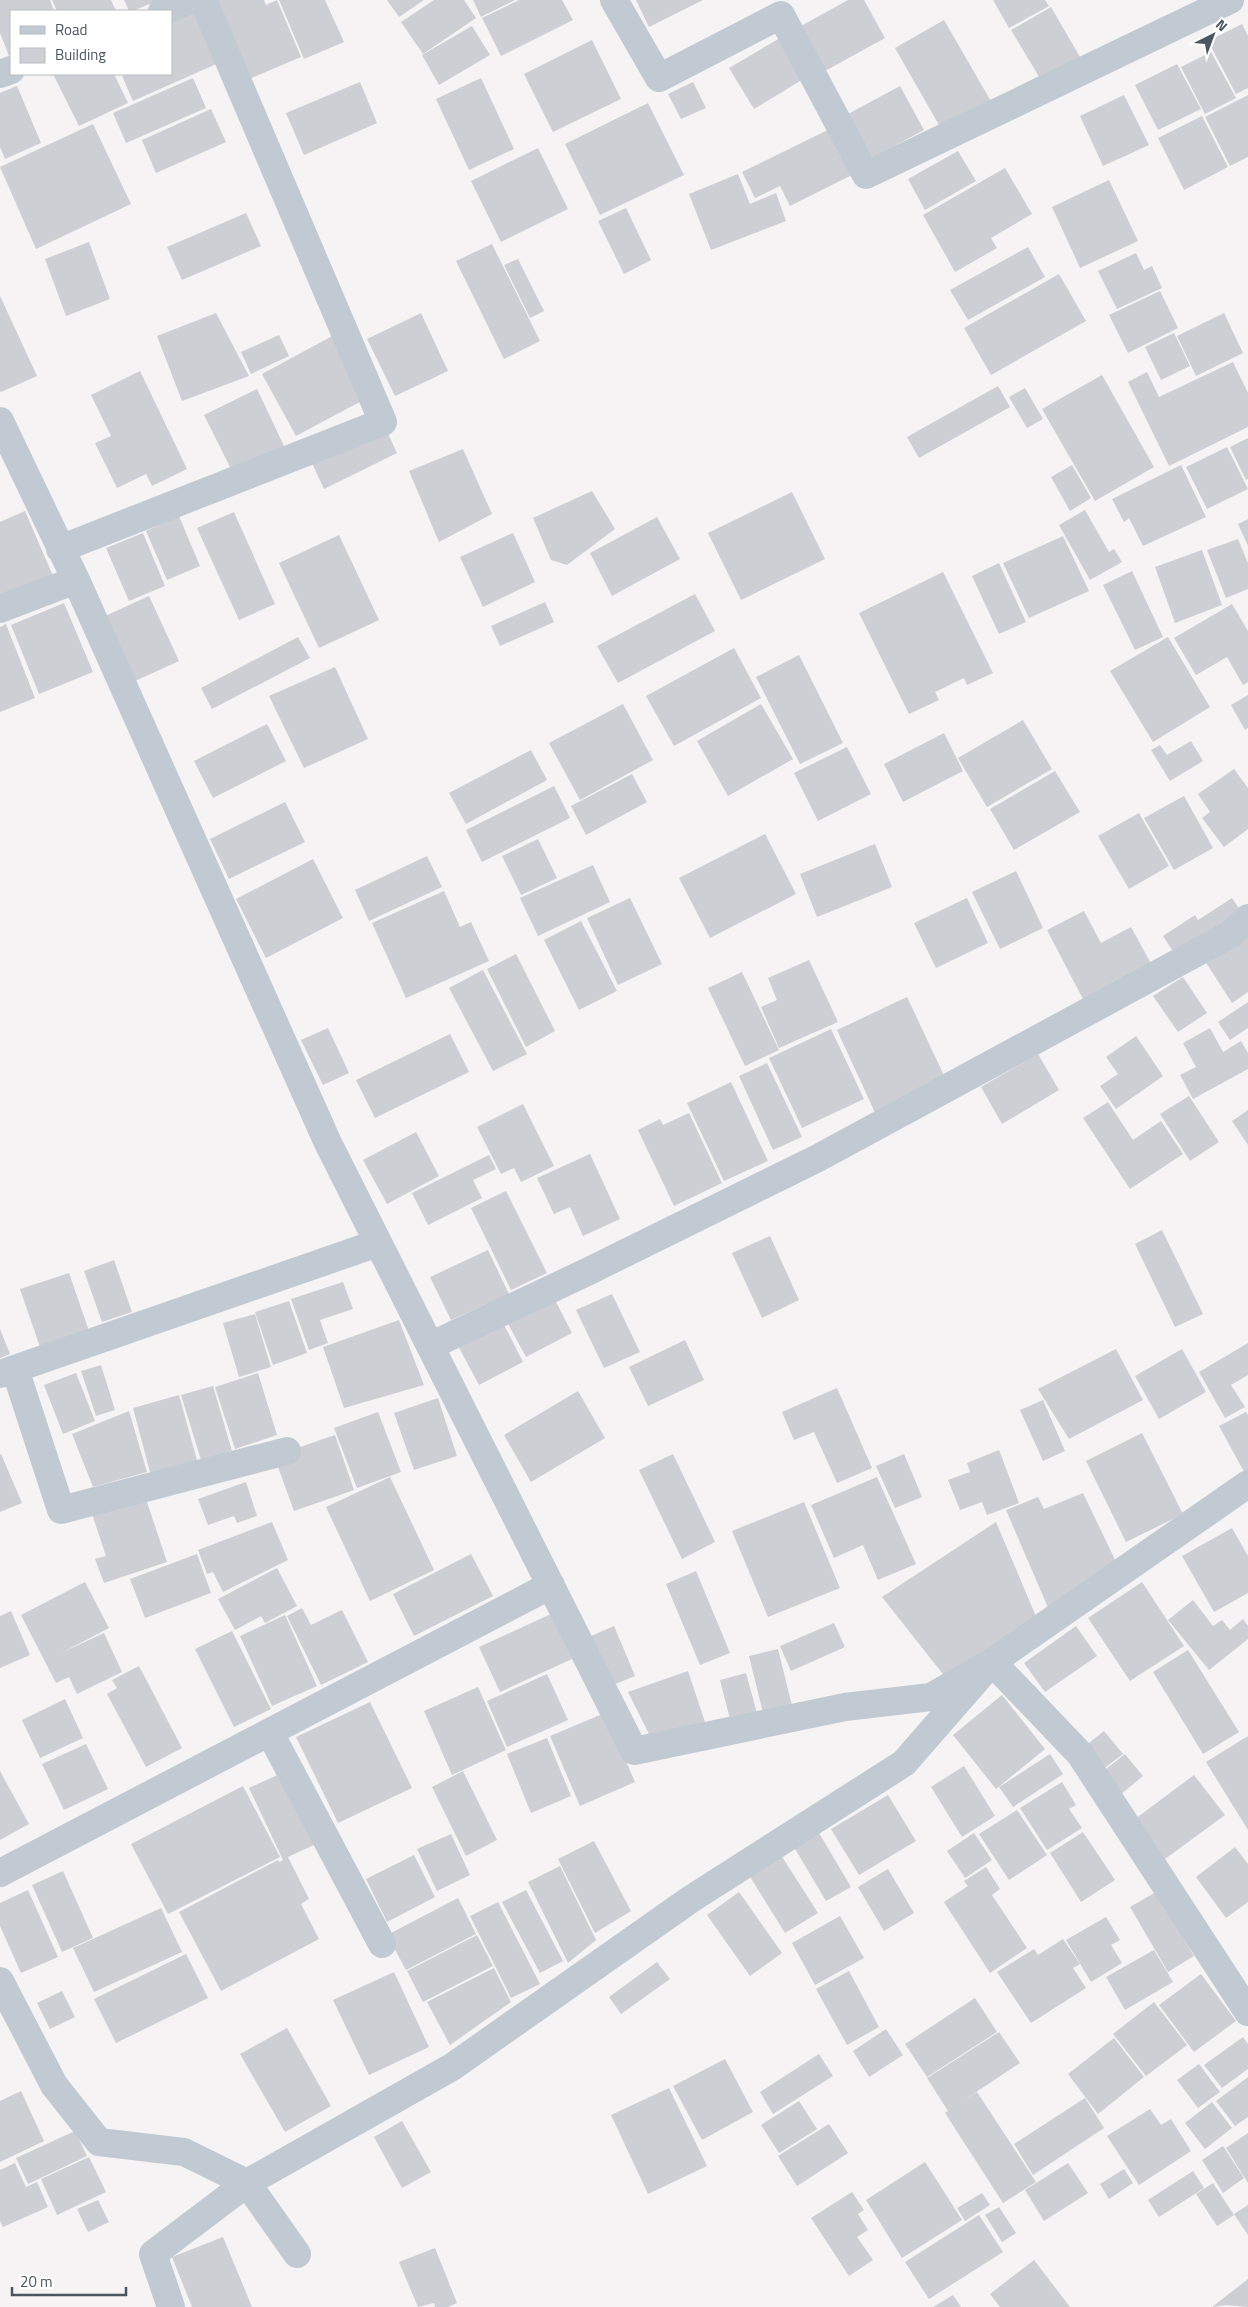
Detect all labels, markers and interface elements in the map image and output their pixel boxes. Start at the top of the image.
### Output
legend [10,10,172,75]
north arrow [1188,10,1238,60]
text: N [1211,14,1233,36]
text: Road [55,18,87,41]
text: Building [55,43,106,66]
scale bar [12,2264,126,2296]
text: 20 m [20,2270,53,2293]

